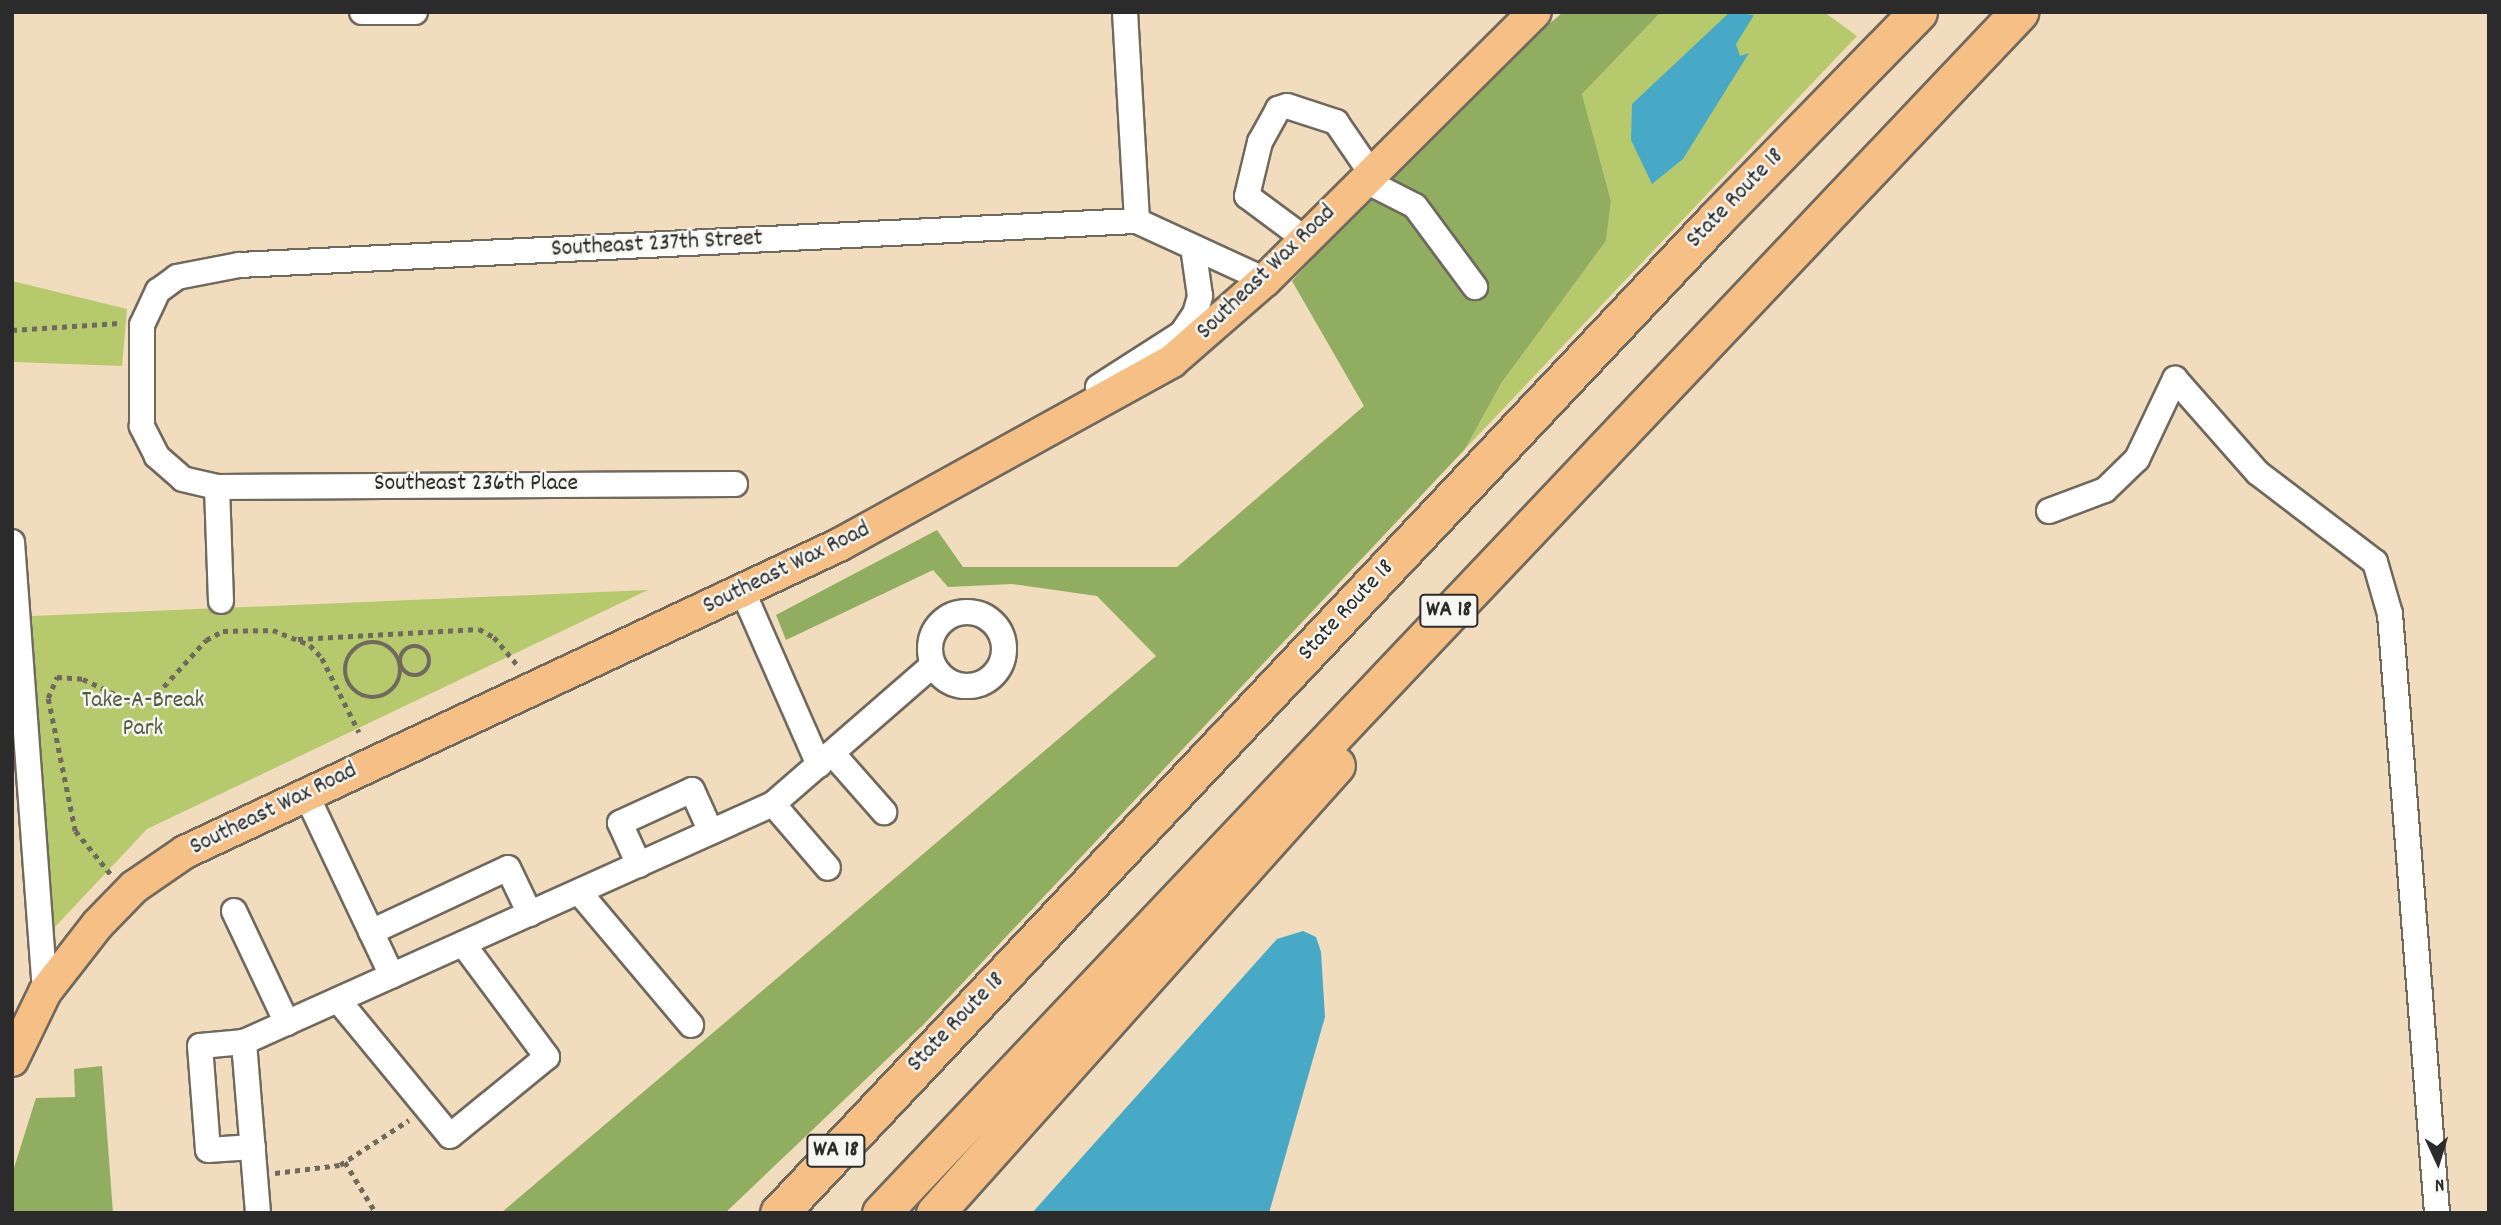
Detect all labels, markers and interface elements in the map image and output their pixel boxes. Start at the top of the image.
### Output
street label: State Route 18 [1681,143,1791,255]
street label: Southeast Wax Road [1192,199,1342,347]
street label: Southeast 237th Street [551,225,763,265]
street label: Southeast 236th Place [374,471,578,499]
street label: Southeast Wax Road [699,516,875,622]
street label: State Route 18 [1293,554,1401,668]
road number: WA 18 [1419,592,1479,631]
park label: Take-A-Break Park [82,688,204,744]
street label: Southeast Wax Road [186,757,362,863]
street label: State Route 18 [902,967,1012,1079]
north arrow [2403,1127,2473,1197]
road number: WA 18 [806,1132,866,1170]
text: N [2434,1170,2445,1197]

